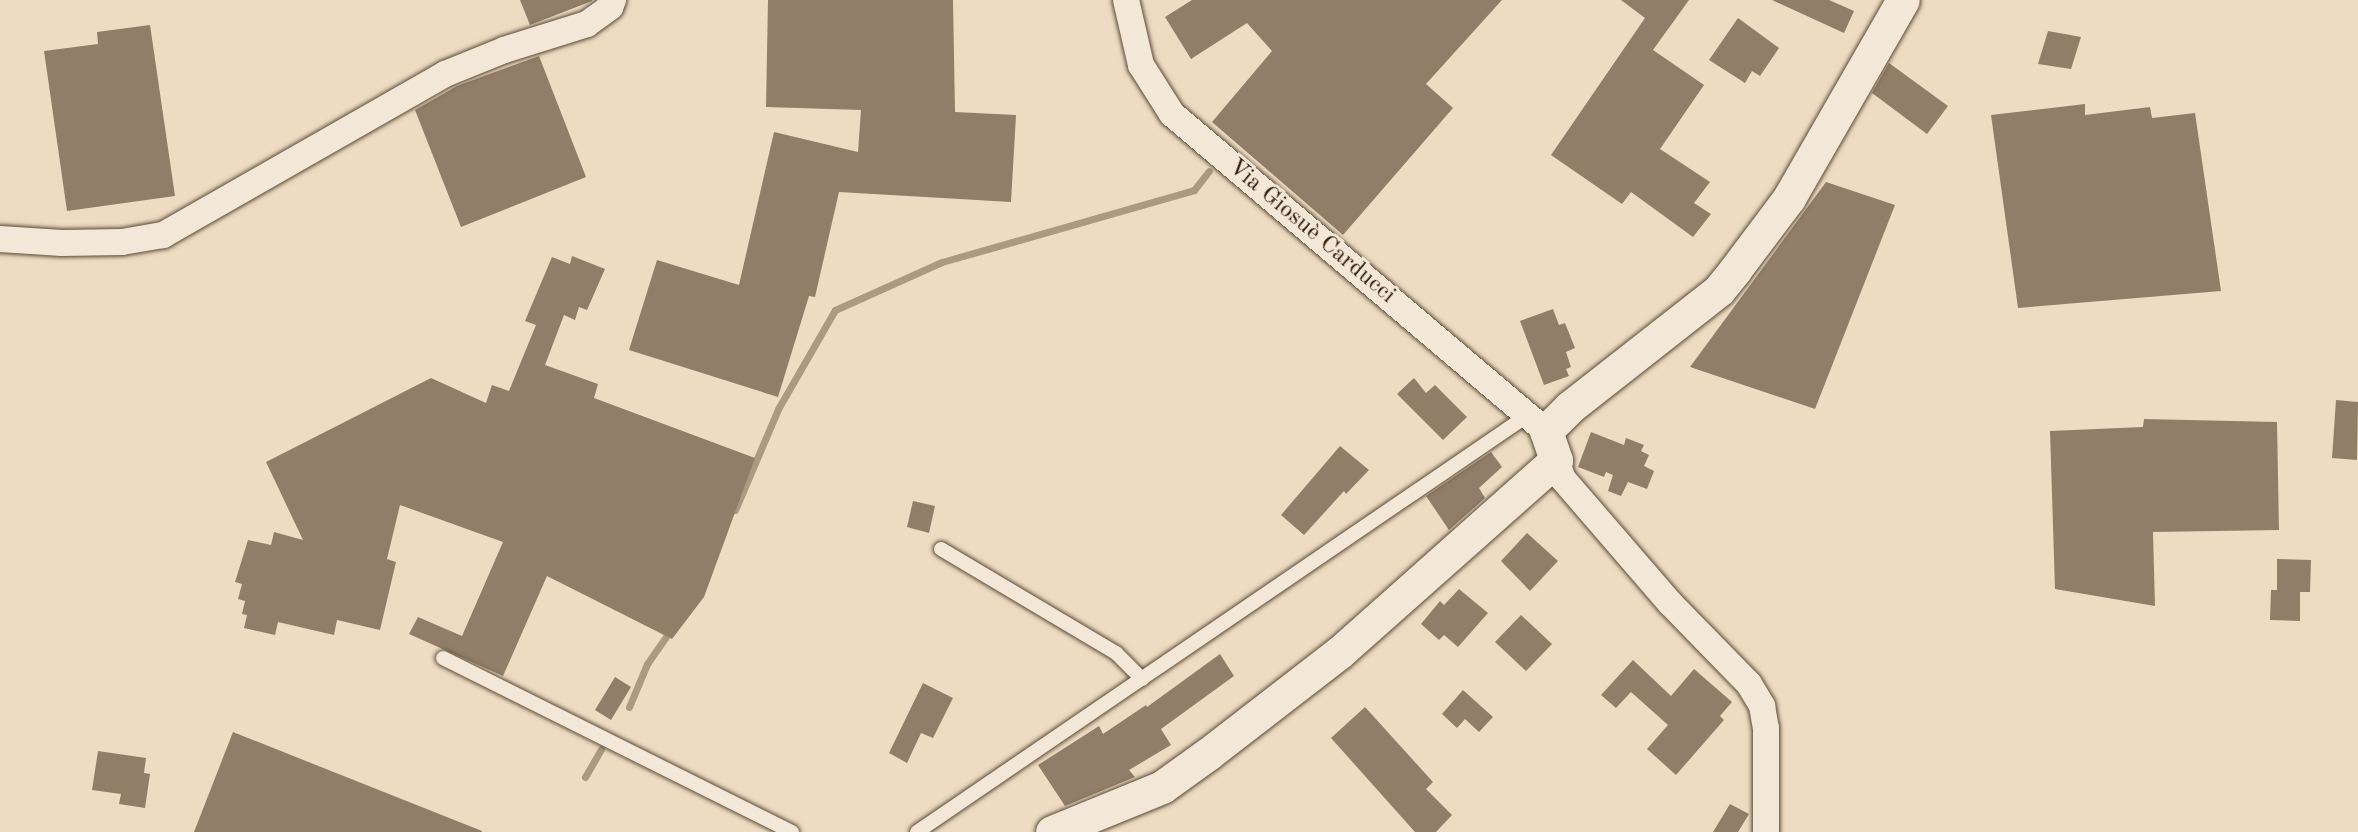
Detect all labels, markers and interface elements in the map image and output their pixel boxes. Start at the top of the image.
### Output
street label: Via Giosuè Carducci [1221,154,1401,310]

